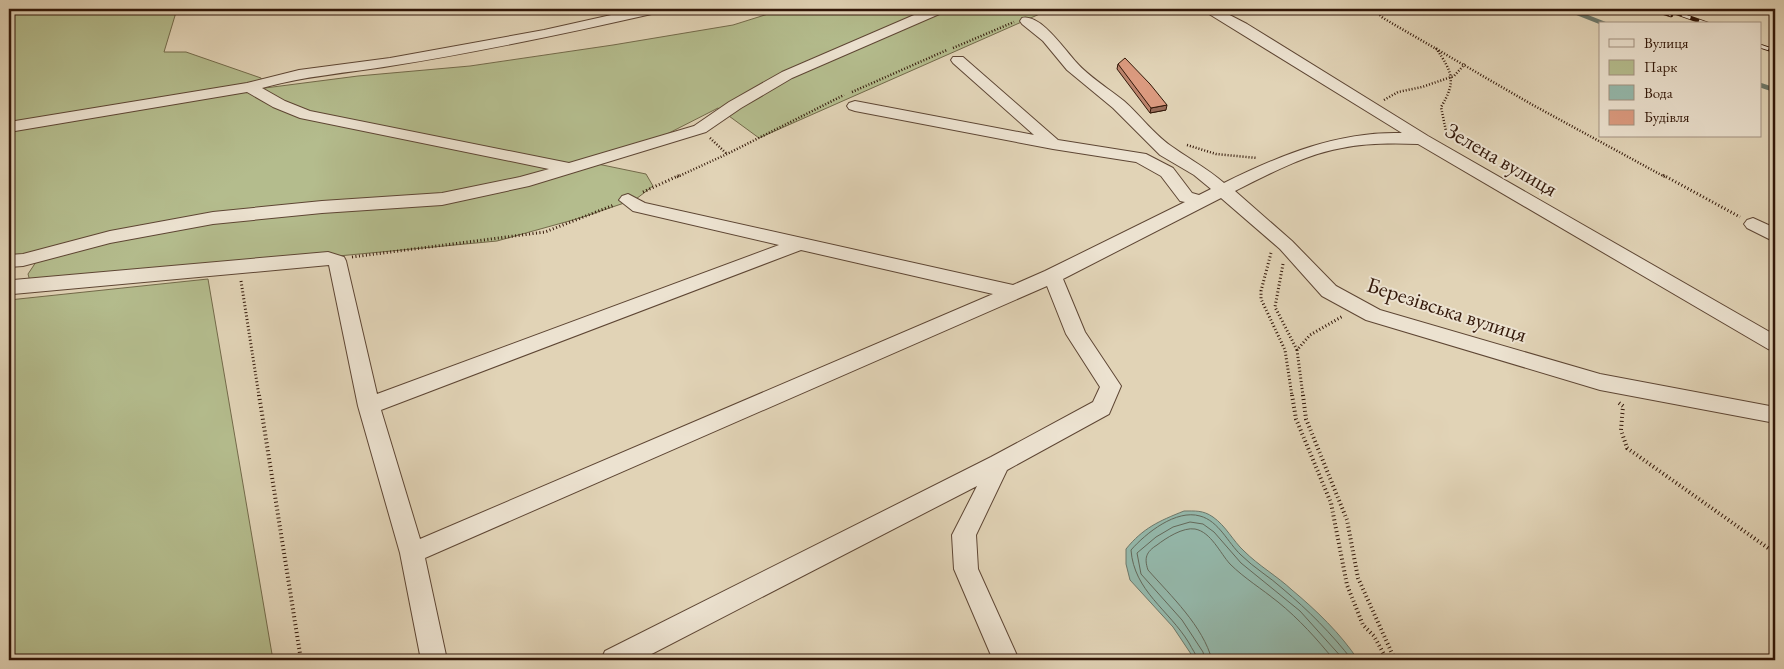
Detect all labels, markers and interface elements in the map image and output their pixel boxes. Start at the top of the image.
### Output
legend [1599,22,1762,138]
text: Вулиця [1644,33,1689,52]
text: Парк [1644,57,1677,76]
text: Вода [1644,83,1673,102]
text: Будівля [1644,107,1690,126]
street label: Зелена вулиця [1440,116,1563,203]
street label: Березівська вулиця [1363,270,1531,349]

